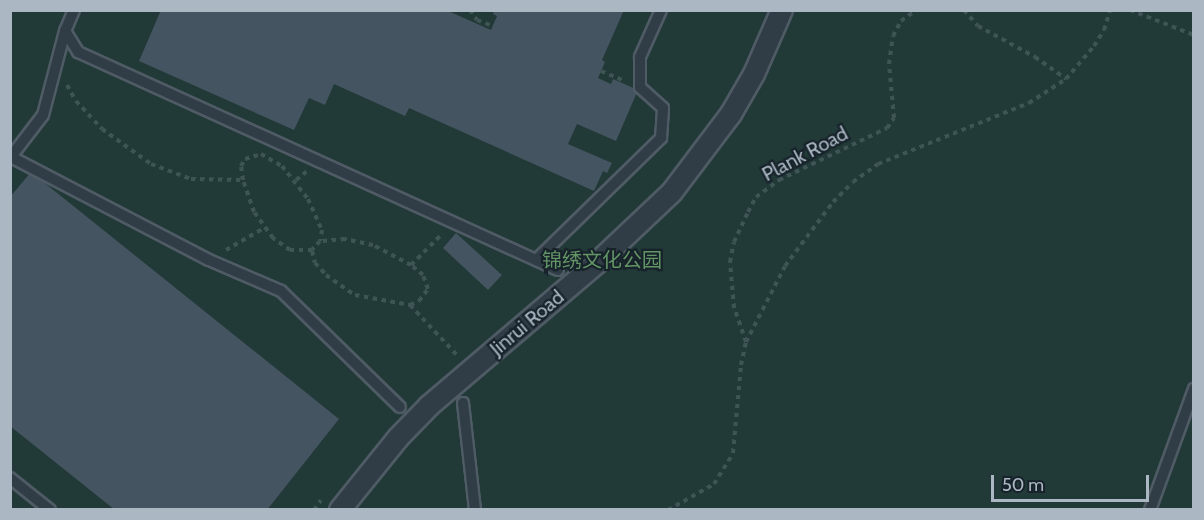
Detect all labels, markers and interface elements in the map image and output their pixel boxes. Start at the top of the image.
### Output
street label: Plank Road [758,121,852,187]
park label: 锦绣文化公园 [542,248,662,272]
street label: Jinrui Road [485,285,569,361]
scale bar [994,463,1152,501]
text: 50 m [1002,474,1044,496]

